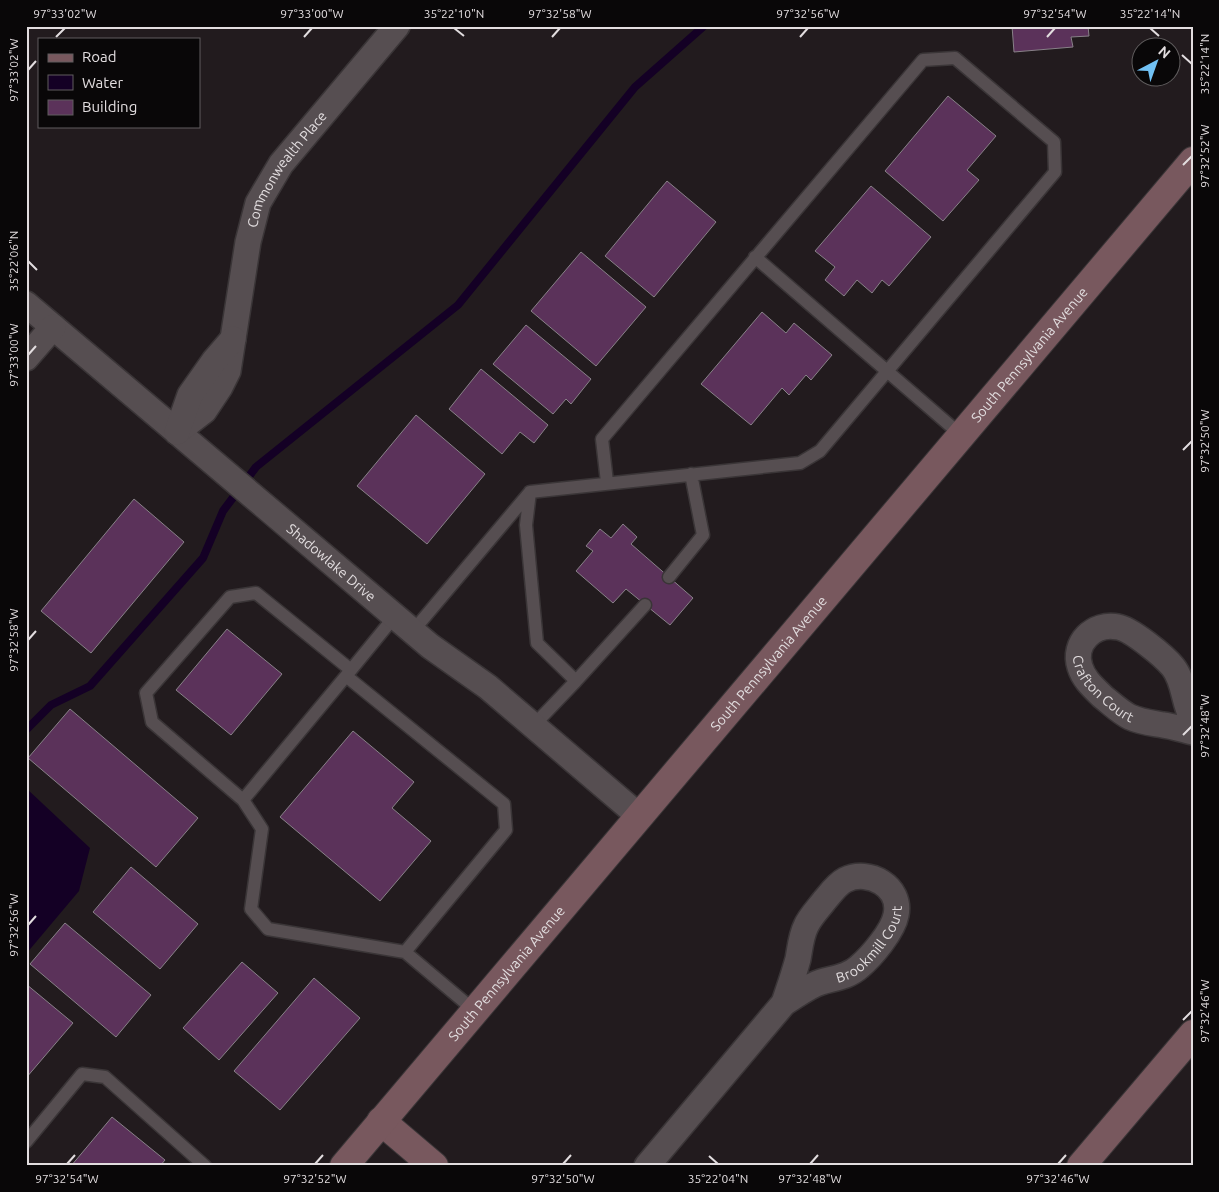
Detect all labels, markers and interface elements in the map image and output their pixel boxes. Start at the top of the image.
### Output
text: 97°33'02"W [33,7,97,20]
text: 97°33'00"W [280,7,344,20]
text: 35°22'10"N [424,7,484,20]
text: 97°32'58"W [528,7,592,20]
text: 97°32'56"W [776,7,840,20]
text: 97°32'54"W [1023,7,1087,20]
text: 35°22'14"N [1120,7,1180,20]
text: 35°22'14"N [1198,34,1211,94]
text: 97°33'02"W [7,38,20,102]
legend [38,38,200,128]
north arrow [1132,38,1182,88]
text: N [1155,43,1174,62]
text: Road [82,48,117,65]
text: Water [82,74,123,91]
text: Building [82,98,137,115]
street label: Commonwealth Place [244,108,330,229]
text: 97°32'52"W [1198,124,1211,188]
text: 35°22'06"N [7,231,20,291]
street label: South Pennsylvania Avenue [968,284,1091,425]
text: 97°33'00"W [7,323,20,387]
text: 97°32'50"W [1198,409,1211,473]
street label: Shadowlake Drive [284,520,379,605]
street label: South Pennsylvania Avenue [707,593,830,734]
text: 97°32'58"W [7,608,20,672]
street label: Crafton Court [1070,654,1137,726]
text: 97°32'48"W [1198,694,1211,758]
text: 97°32'56"W [7,893,20,957]
street label: South Pennsylvania Avenue [445,903,568,1044]
street label: Brookmill Court [834,905,905,986]
text: 97°32'46"W [1198,979,1211,1043]
text: 97°32'54"W [35,1172,99,1185]
text: 97°32'52"W [283,1172,347,1185]
text: 97°32'50"W [531,1172,595,1185]
text: 35°22'04"N [688,1172,748,1185]
text: 97°32'48"W [778,1172,842,1185]
text: 97°32'46"W [1026,1172,1090,1185]

